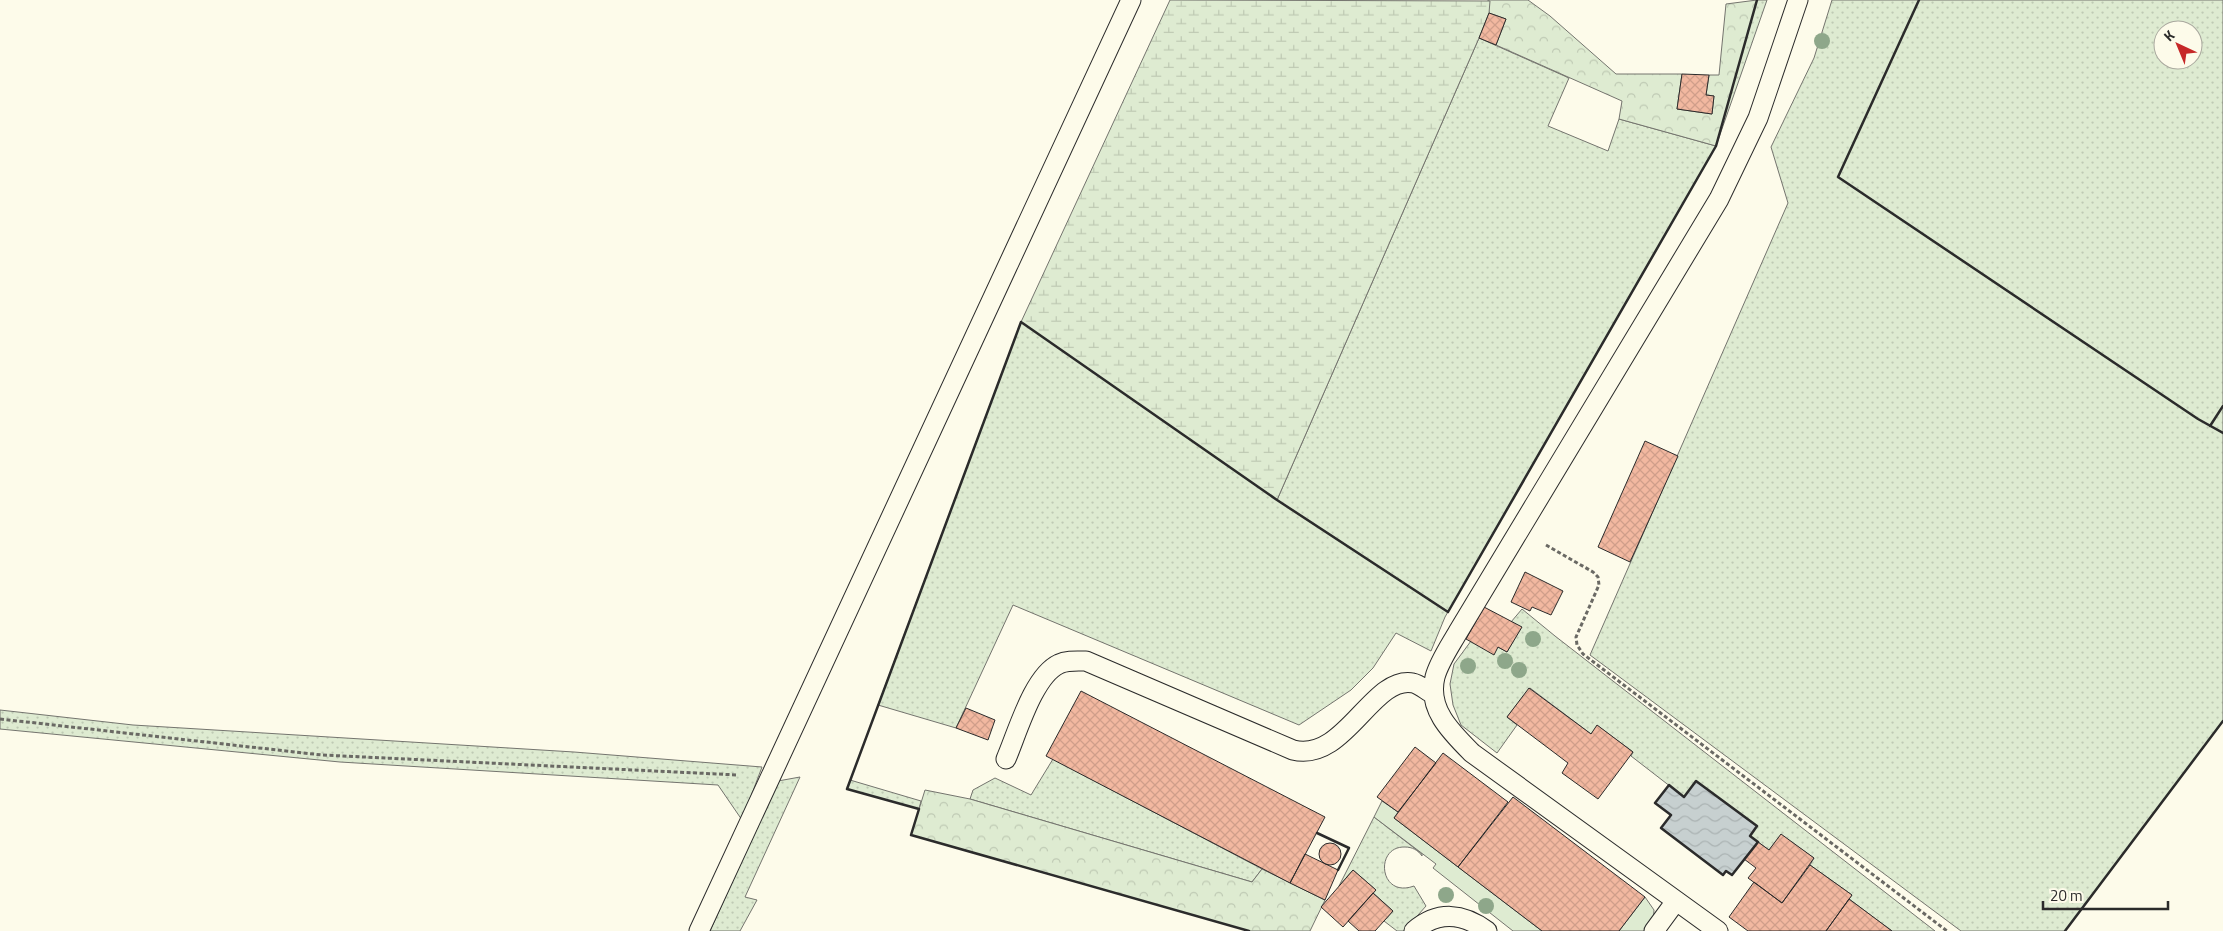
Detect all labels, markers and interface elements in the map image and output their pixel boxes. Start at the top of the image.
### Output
north arrow [2153,20,2203,70]
text: K [2158,24,2179,46]
scale bar [2043,878,2168,910]
text: 20 m [2050,884,2083,907]

